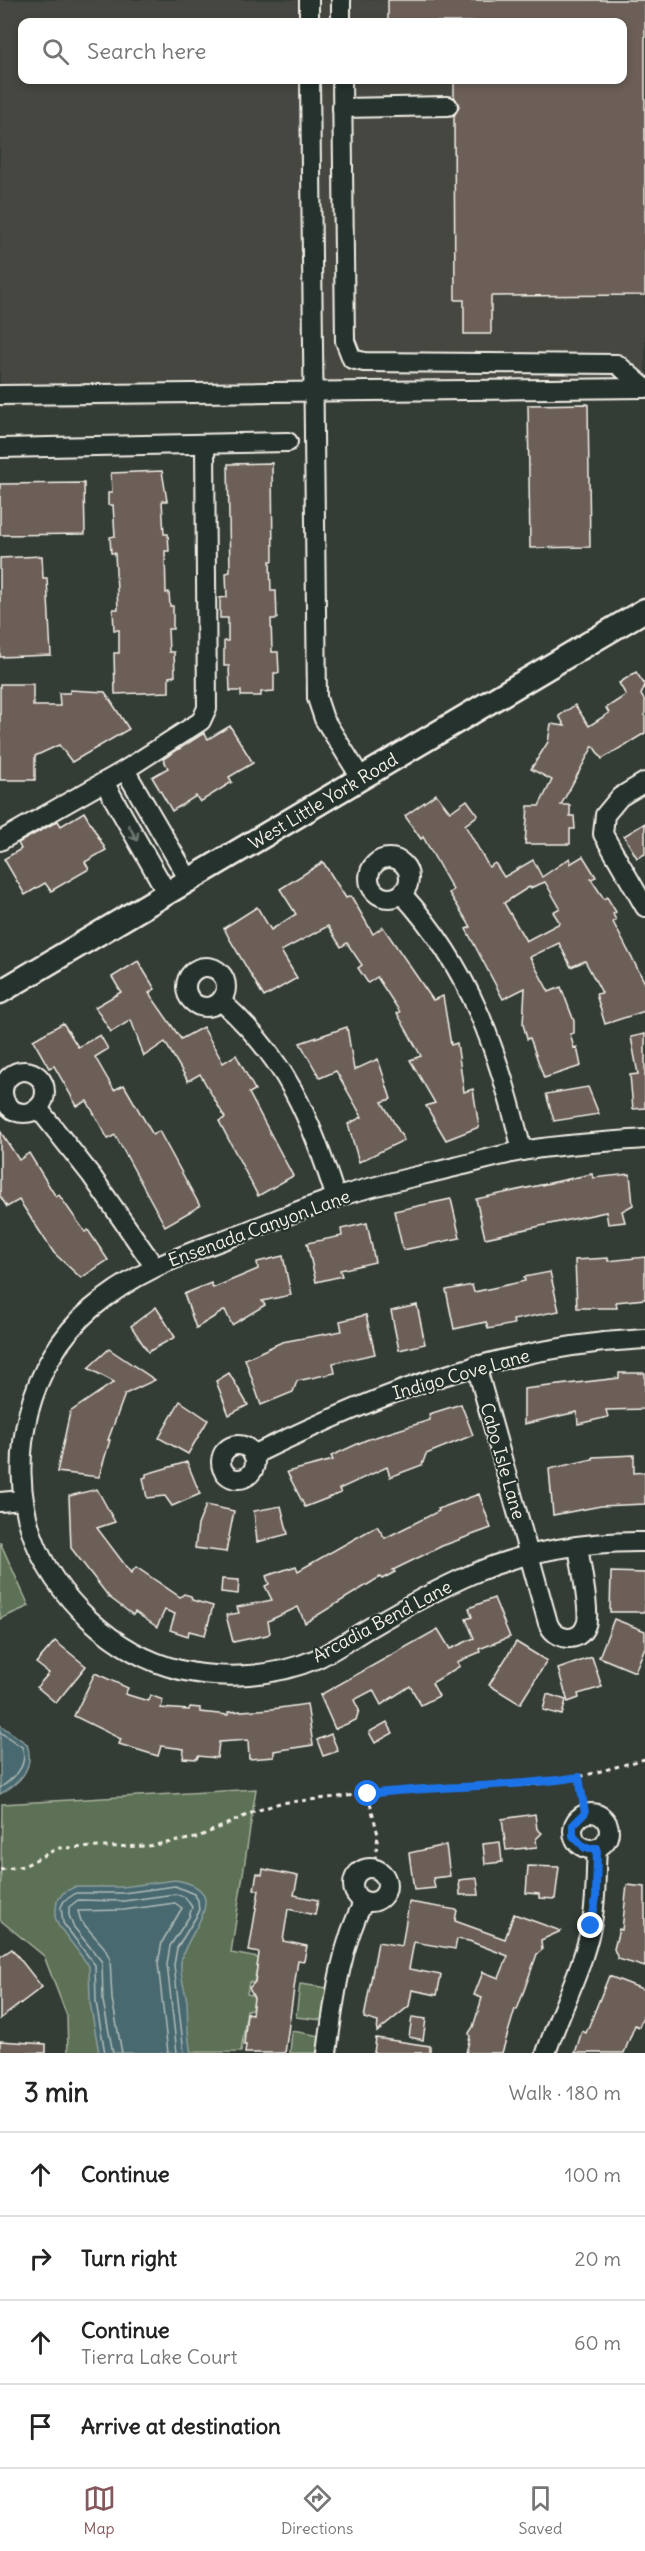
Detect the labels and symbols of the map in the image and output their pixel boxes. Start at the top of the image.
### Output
street label: West Little York Road [244,747,402,855]
one-way arrow [127,824,139,841]
street label: Ensenada Canyon Lane [165,1184,353,1272]
street label: Indigo Cove Lane [390,1343,532,1405]
street label: Cabo Isle Lane [475,1400,531,1522]
street label: Arcadia Bend Lane [309,1575,455,1667]
route start [354,1780,380,1806]
route end [577,1912,603,1938]

